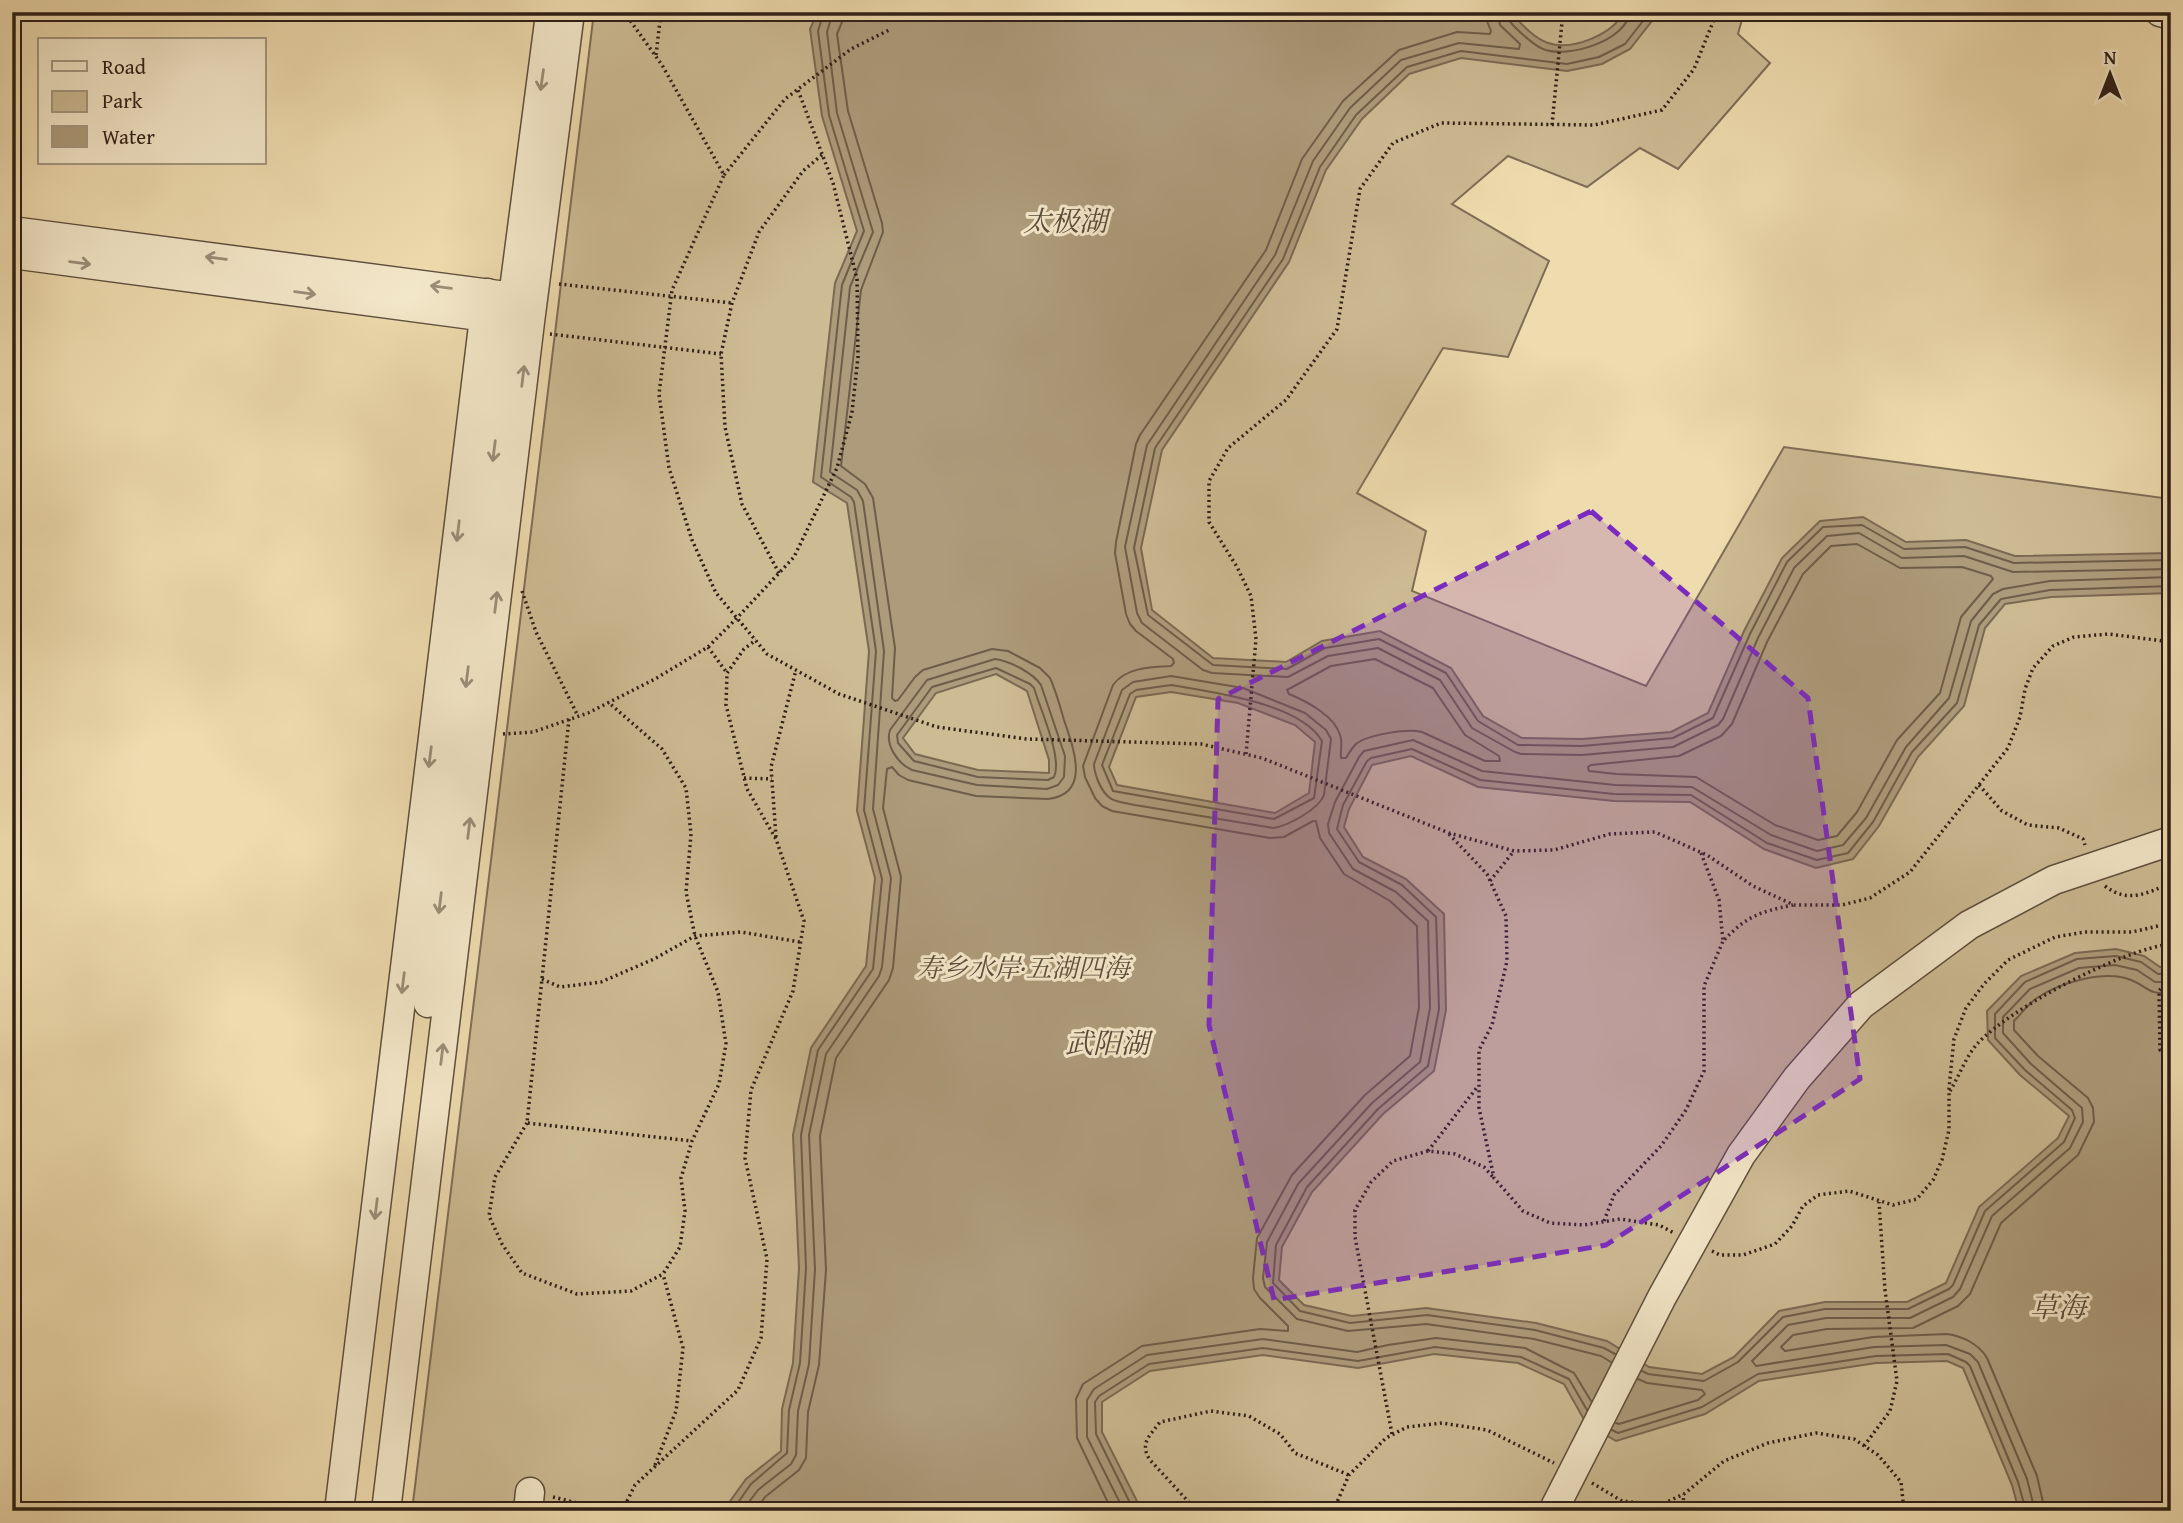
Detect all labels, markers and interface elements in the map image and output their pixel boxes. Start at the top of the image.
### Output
legend [38,38,266,164]
north arrow [2074,38,2144,108]
text: N [2104,43,2117,71]
text: Road [102,51,147,82]
one-way arrow [535,68,548,91]
text: Park [102,85,143,116]
text: Water [102,121,155,152]
water label: 太极湖 [1023,200,1112,241]
one-way arrow [205,251,228,264]
one-way arrow [68,257,91,270]
one-way arrow [431,281,453,294]
one-way arrow [294,287,316,300]
one-way arrow [517,365,530,388]
one-way arrow [487,440,500,462]
one-way arrow [451,519,464,542]
one-way arrow [490,591,503,614]
one-way arrow [460,665,473,688]
one-way arrow [424,745,437,768]
one-way arrow [462,817,475,840]
one-way arrow [433,891,446,914]
park label: 寿乡水岸·五湖四海 [916,948,1134,987]
one-way arrow [397,971,410,994]
water label: 武阳湖 [1065,1022,1154,1063]
one-way arrow [435,1043,448,1066]
one-way arrow [369,1197,382,1219]
water label: 草海 [2030,1286,2090,1327]

